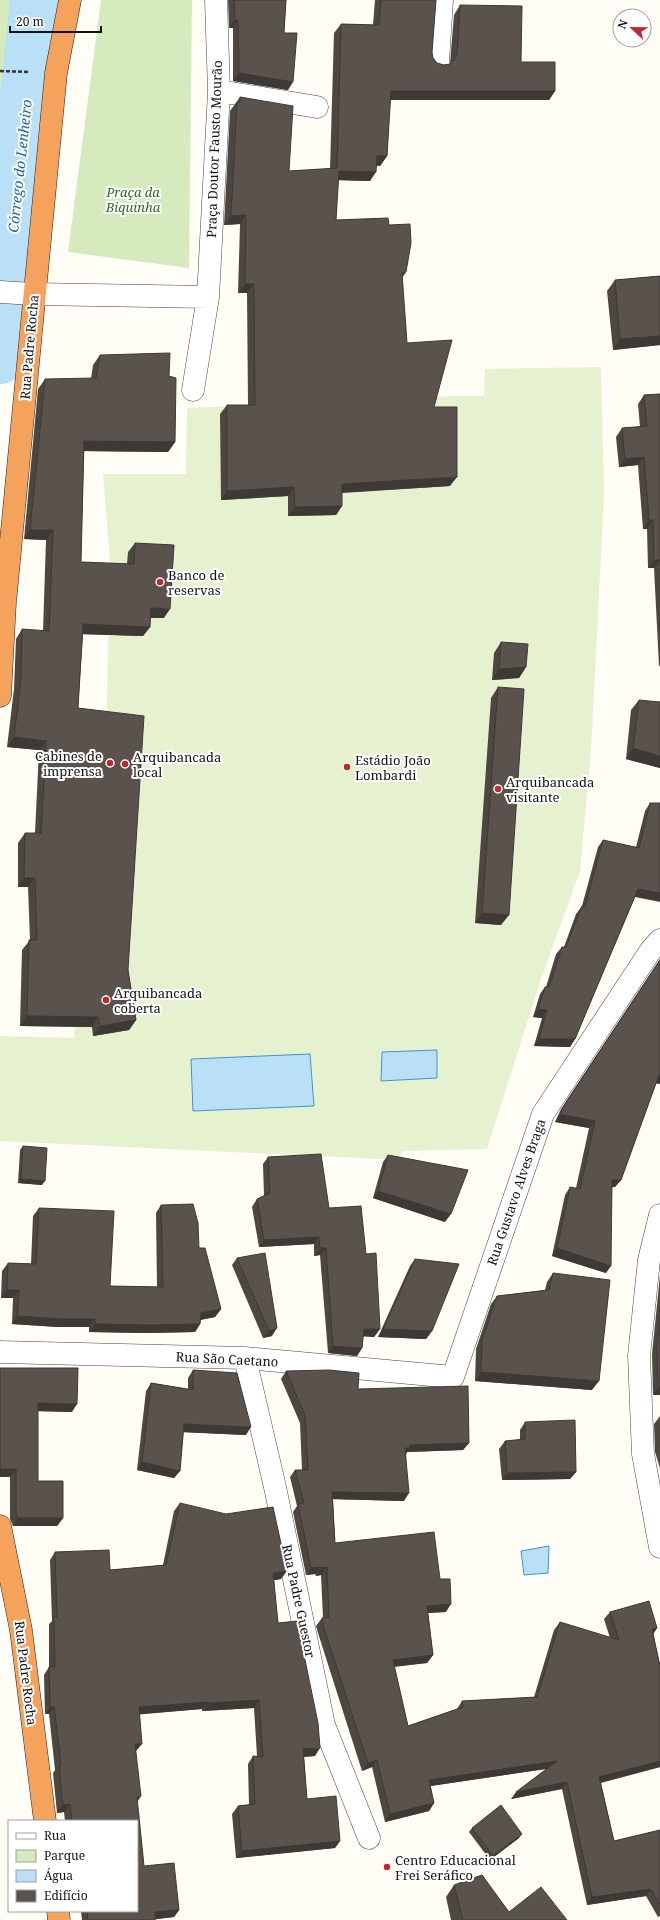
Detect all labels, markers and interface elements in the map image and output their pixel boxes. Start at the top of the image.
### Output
scale bar [10,8,101,34]
north arrow [612,8,652,48]
text: 20 m [16,13,44,30]
text: N [614,17,631,31]
street label: Praça Doutor Fausto Mourão [202,60,226,238]
water label: Córrego do Lenheiro [3,98,36,233]
park label: Praça da Biquinha [105,183,161,216]
street label: Rua Padre Rocha [15,294,43,400]
place label: Banco de reservas [168,566,224,599]
marker: Banco de reservas [155,577,165,587]
place label: Cabines de imprensa [35,747,102,780]
place label: Arquibancada local [133,748,221,781]
place label: Estádio João Lombardi [355,751,431,784]
marker: Cabines de imprensa [105,758,115,768]
marker: Arquibancada local [120,759,130,769]
marker: Estádio João Lombardi [342,762,352,772]
place label: Arquibancada visitante [506,773,594,806]
marker: Arquibancada visitante [493,784,503,794]
place label: Arquibancada coberta [114,984,202,1017]
marker: Arquibancada coberta [101,995,111,1005]
street label: Rua Gustavo Alves Braga [482,1116,550,1268]
street label: Rua São Caetano [175,1347,279,1371]
street label: Rua Padre Guestor [278,1543,320,1659]
street label: Rua Padre Rocha [11,1620,41,1726]
legend [8,1820,138,1912]
text: Rua [44,1827,66,1844]
text: Parque [44,1847,85,1864]
place label: Centro Educacional Frei Seráfico [395,1851,516,1884]
marker: Centro Educacional Frei Seráfico [382,1862,392,1872]
text: Água [44,1867,73,1884]
text: Edifício [44,1887,88,1904]

